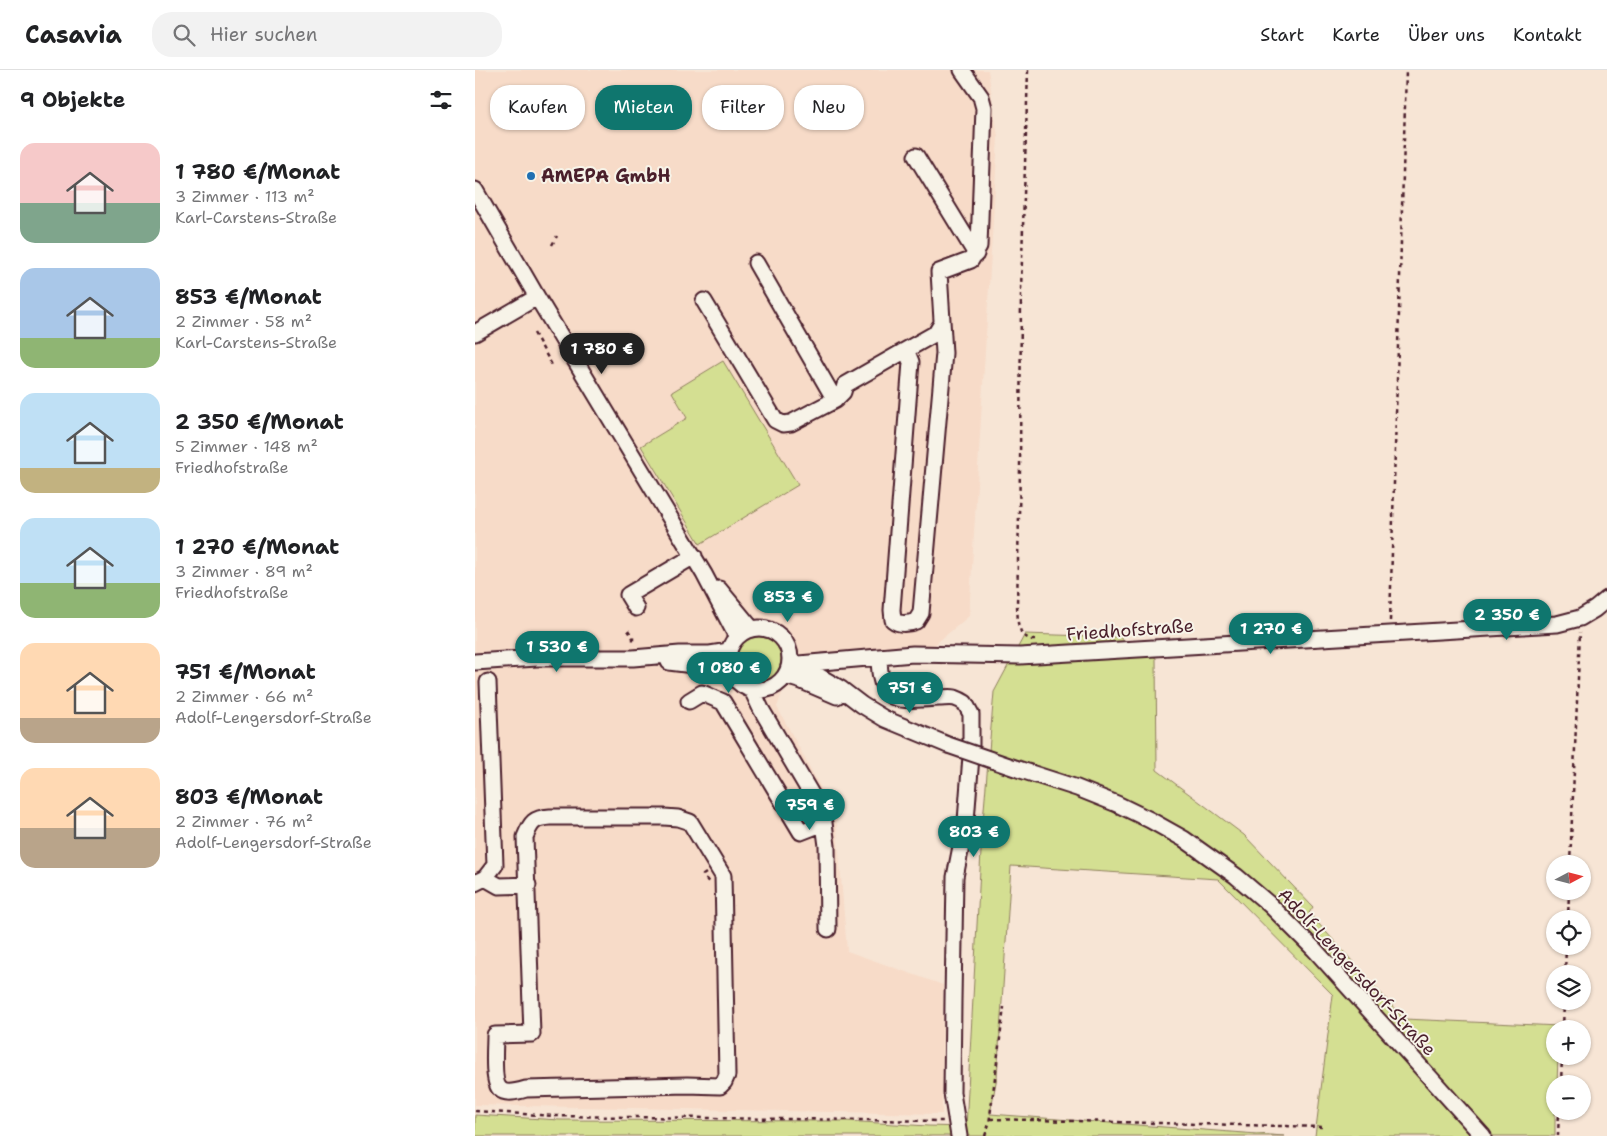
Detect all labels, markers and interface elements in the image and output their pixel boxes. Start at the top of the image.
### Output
search box [152,12,502,57]
text: Casavia [25,19,122,51]
icon: search [170,21,198,49]
text: Hier suchen [210,22,317,47]
text: Start [1260,23,1304,47]
text: Karte [1332,23,1380,47]
text: Über uns [1408,23,1485,47]
text: Kontakt [1513,23,1582,47]
chip: Kaufen [490,85,585,130]
chip: Mieten [595,85,692,130]
chip: Filter [702,85,784,130]
chip: Neu [794,85,864,130]
text: 9 Objekte [20,86,125,114]
icon: filters [427,86,455,114]
text: 1 780 €/Monat [175,158,340,186]
icon: home [60,163,120,223]
place label: AMEPA GmbH [541,164,670,188]
marker: AMEPA GmbH [525,170,537,182]
text: 3 Zimmer · 113 m² [175,186,315,207]
text: Karl-Carstens-Straße [175,207,337,228]
text: 853 €/Monat [175,283,322,311]
icon: home [60,288,120,348]
text: 2 Zimmer · 58 m² [175,311,312,332]
text: Karl-Carstens-Straße [175,332,337,353]
pin: 1 780 € [556,332,648,375]
text: 1 780 € [571,338,633,359]
text: 2 350 €/Monat [175,408,344,436]
icon: home [60,413,120,473]
text: 5 Zimmer · 148 m² [175,436,318,457]
text: Friedhofstraße [175,457,289,478]
text: 1 270 €/Monat [175,533,339,561]
icon: home [60,538,120,598]
text: 3 Zimmer · 89 m² [175,561,313,582]
pin: 853 € [753,580,823,623]
text: Friedhofstraße [175,582,289,603]
text: 853 € [764,586,812,607]
pin: 2 350 € [1461,598,1553,641]
text: 2 350 € [1474,604,1540,625]
pin: 1 270 € [1225,612,1317,655]
street label: Friedhofstraße [1065,614,1195,646]
text: 1 270 € [1240,618,1302,639]
pin: 1 530 € [511,630,603,673]
text: 1 530 € [526,636,588,657]
pin: 1 080 € [683,652,775,694]
text: 1 080 € [698,657,760,678]
text: 751 €/Monat [175,658,316,686]
icon: home [60,663,120,723]
pin: 751 € [875,672,945,714]
text: 751 € [888,677,932,698]
text: 2 Zimmer · 66 m² [175,686,313,707]
text: Adolf-Lengersdorf-Straße [175,707,372,728]
text: 803 €/Monat [175,783,323,811]
icon: home [60,788,120,848]
pin: 759 € [775,788,845,831]
text: 759 € [786,794,834,815]
text: 2 Zimmer · 76 m² [175,811,313,832]
pin: 803 € [939,816,1009,858]
text: 803 € [949,821,999,842]
text: Adolf-Lengersdorf-Straße [175,832,372,853]
north arrow [1546,855,1591,900]
map controls [1546,855,1591,1120]
street label: Adolf-Lengersdorf-Straße [1273,883,1441,1061]
button: locate [1546,910,1591,955]
button: layers [1546,965,1591,1010]
button: + [1546,1020,1591,1065]
button: − [1546,1075,1591,1120]

